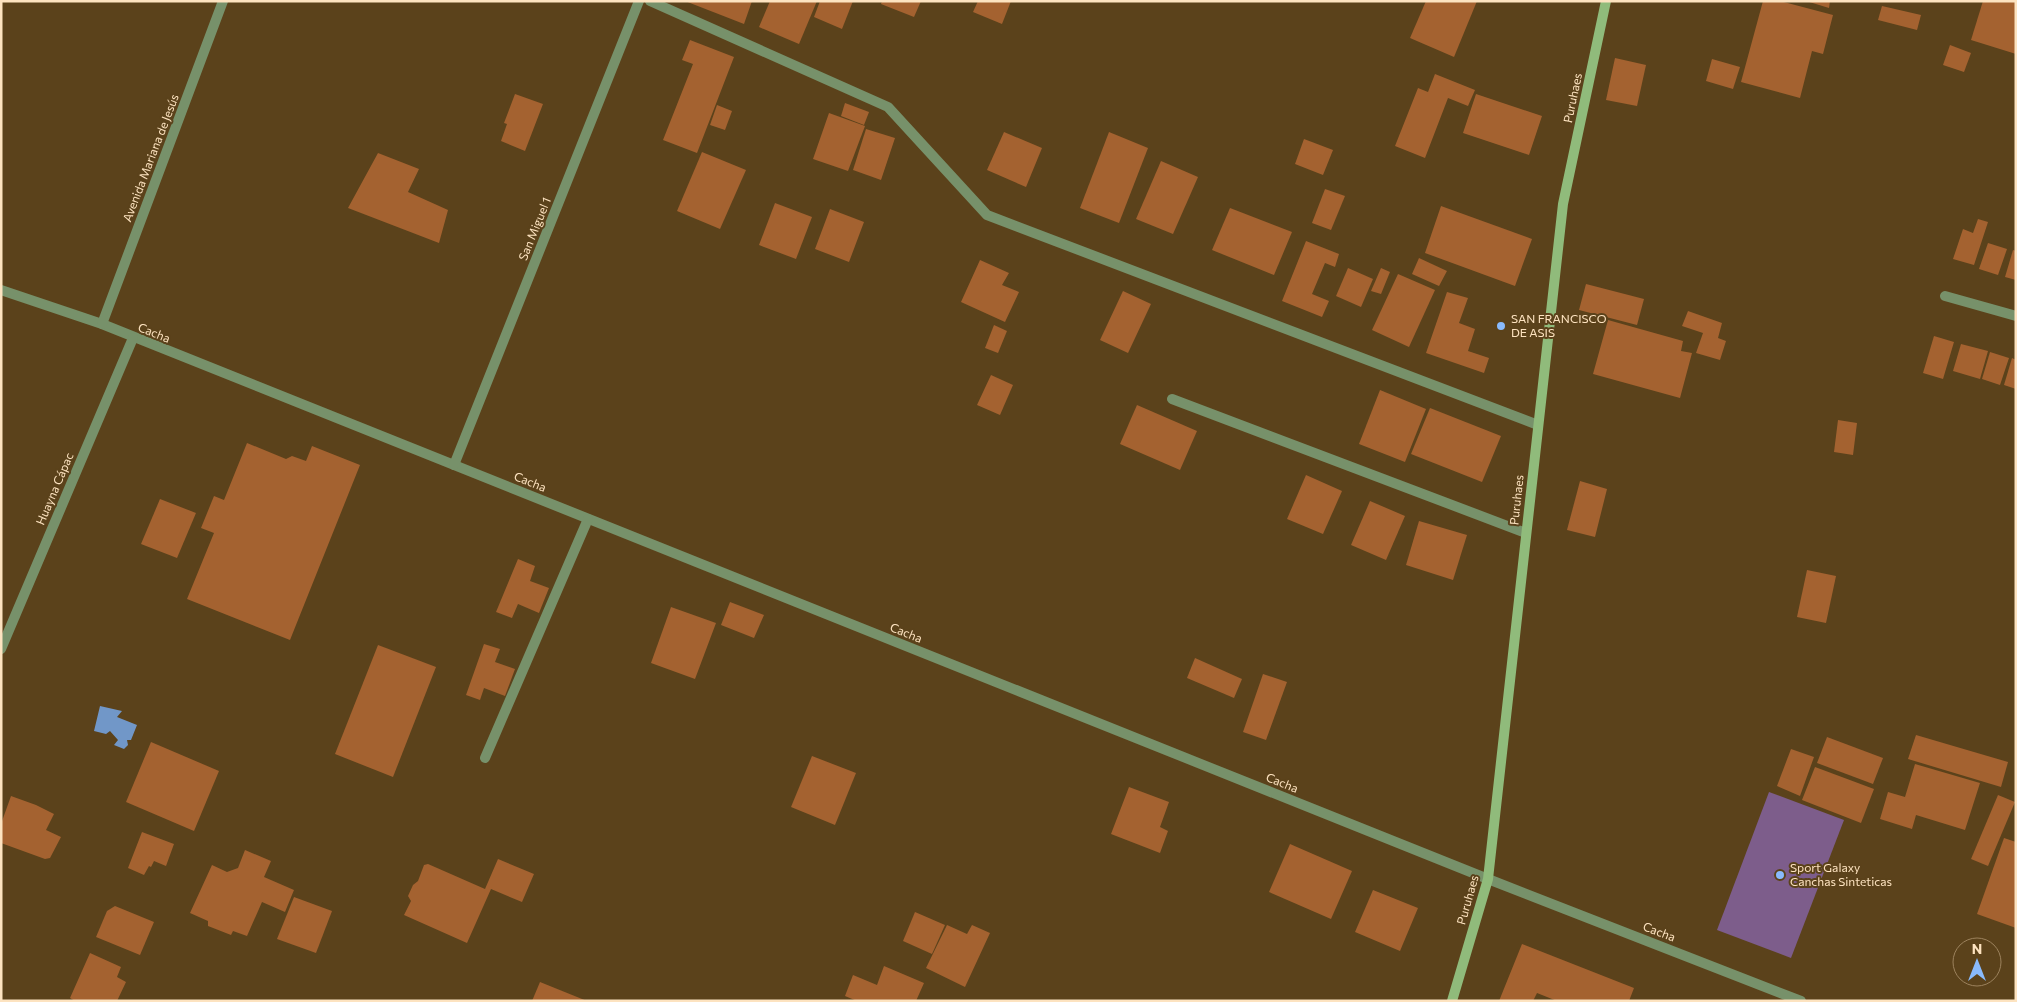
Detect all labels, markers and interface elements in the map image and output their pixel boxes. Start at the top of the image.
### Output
street label: Puruhaes [1560,72,1584,124]
street label: Avenida Mariana de Jesús [119,92,182,224]
street label: San Miguel 1 [515,195,553,262]
place label: SAN FRANCISCO DE ASIS [1511,311,1607,339]
street label: Cacha [136,319,173,345]
marker: SAN FRANCISCO DE ASIS [1495,320,1507,332]
street label: Huayna Cápac [33,450,76,527]
street label: Cacha [512,468,549,494]
street label: Puruhaes [1506,474,1526,526]
street label: Cacha [888,619,925,645]
street label: Cacha [1264,769,1301,795]
place label: Sport Galaxy Canchas Sinteticas [1790,860,1892,888]
marker: Sport Galaxy Canchas Sinteticas [1774,869,1786,881]
street label: Puruhaes [1453,873,1481,926]
street label: Cacha [1641,919,1678,944]
north arrow [1952,937,2002,987]
text: N [1972,940,1982,957]

